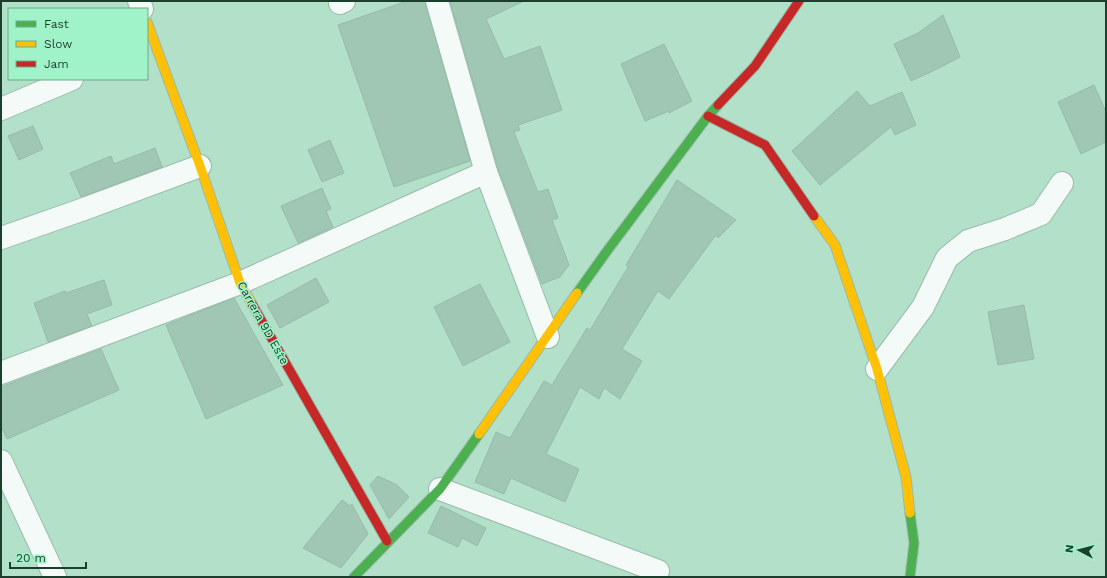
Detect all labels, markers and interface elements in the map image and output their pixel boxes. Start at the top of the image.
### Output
legend [8,8,148,80]
text: Fast [44,17,69,31]
text: Slow [44,37,72,51]
text: Jam [44,57,69,71]
street label: Carrera 9D Este [234,279,292,367]
north arrow [1059,530,1099,570]
scale bar [10,544,86,570]
text: N [1063,544,1077,554]
text: 20 m [16,551,46,565]

